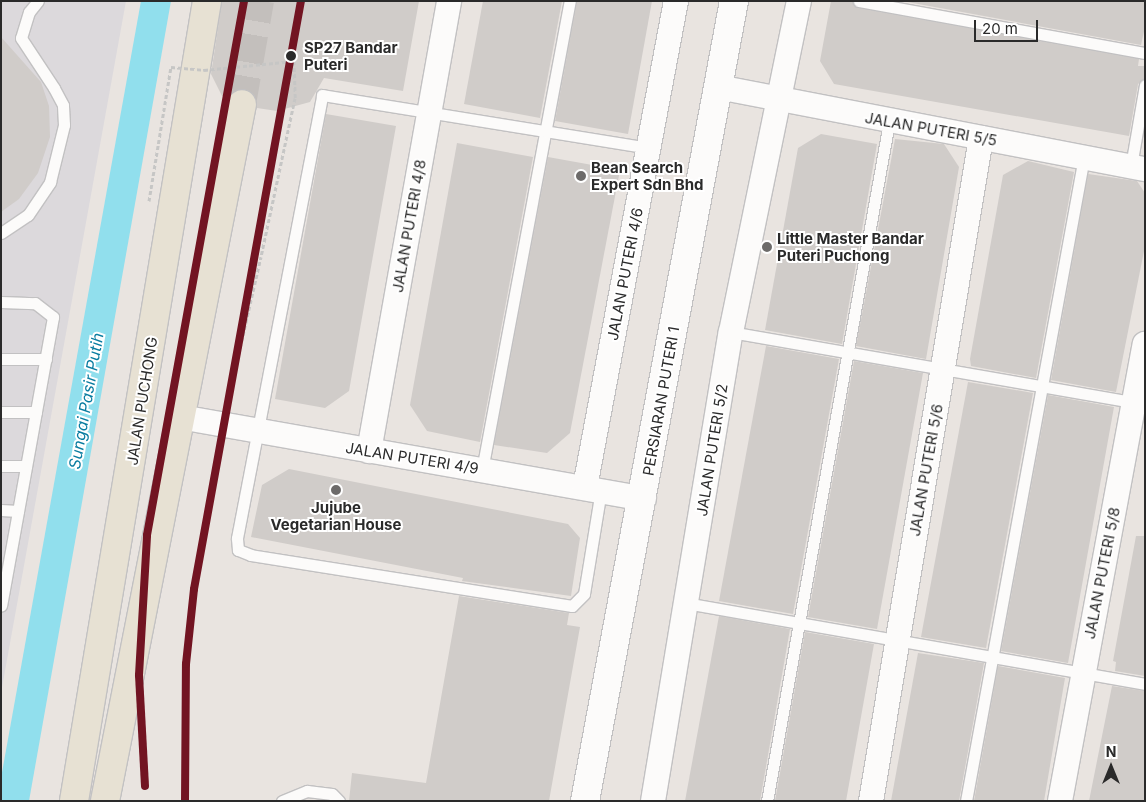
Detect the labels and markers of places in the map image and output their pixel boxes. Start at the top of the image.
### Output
place label: SP27 Bandar Puteri [304,38,398,73]
marker: SP27 Bandar Puteri [282,47,300,65]
place label: Bean Search Expert Sdn Bhd [591,158,704,193]
marker: Bean Search Expert Sdn Bhd [575,170,587,182]
place label: Little Master Bandar Puteri Puchong [777,229,924,264]
marker: Little Master Bandar Puteri Puchong [761,241,773,253]
marker: Jujube Vegetarian House [330,484,342,496]
place label: Jujube Vegetarian House [271,498,401,533]

